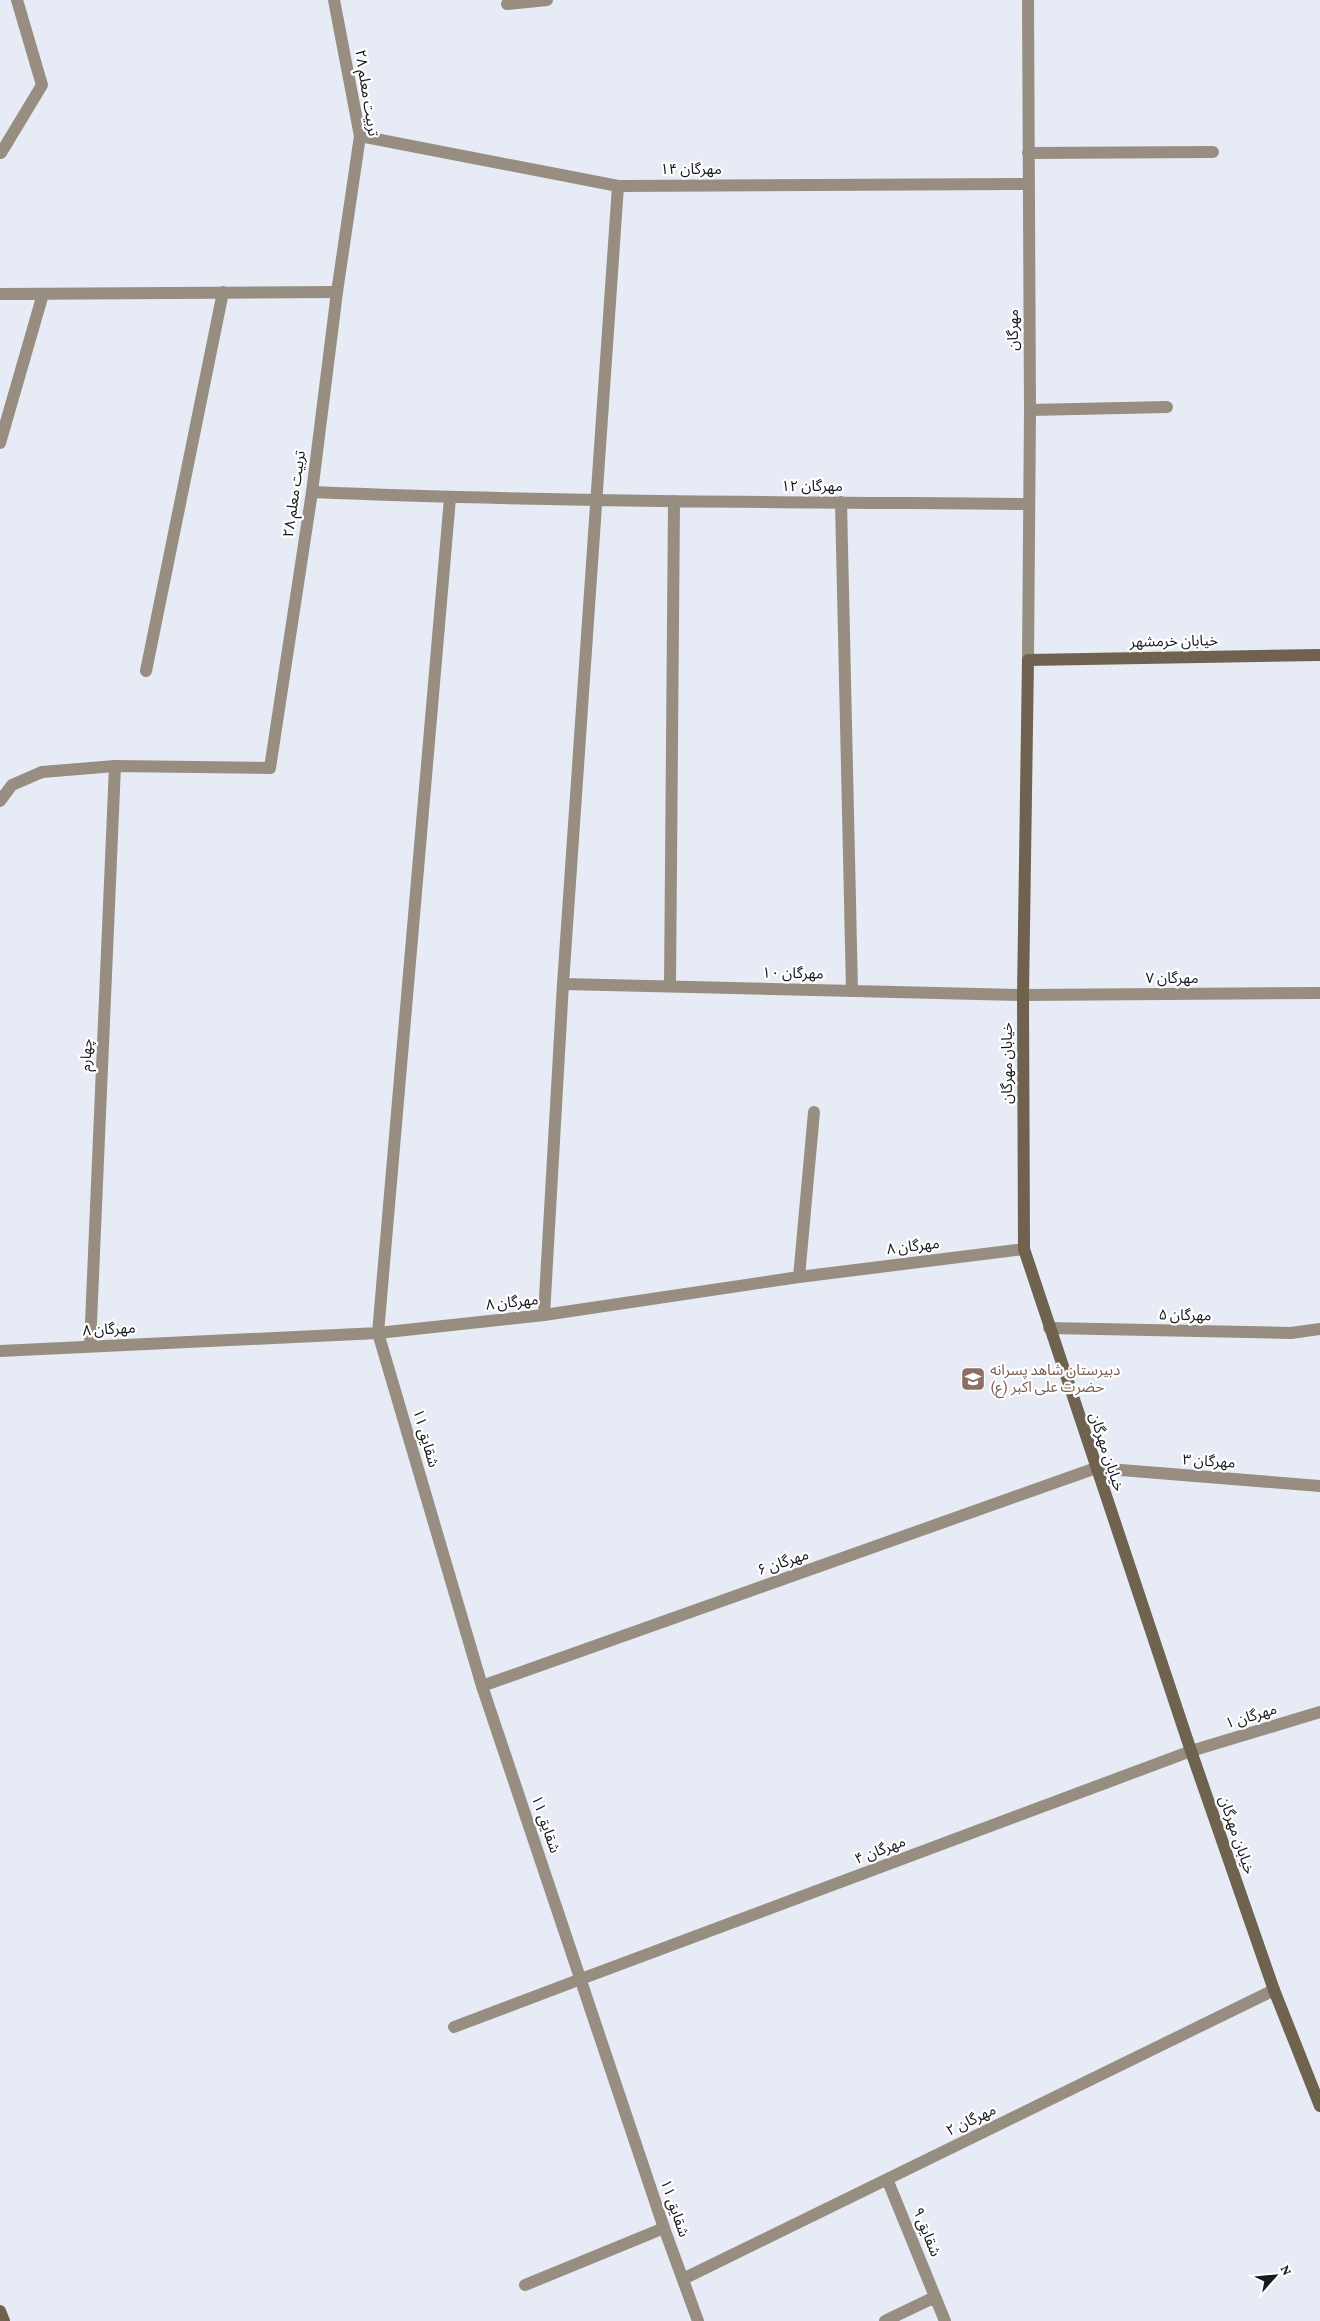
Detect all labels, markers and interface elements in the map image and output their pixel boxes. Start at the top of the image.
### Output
street label: تربیت معلم ۲۸ [349,49,382,138]
street label: مهرگان ۱۴ [660,161,722,178]
street label: مهرگان [1005,309,1022,351]
street label: تربیت معلم ۲۸ [280,450,311,539]
street label: مهرگان ۱۲ [781,478,843,495]
street label: خیابان خرمشهر [1129,632,1219,651]
street label: مهرگان ۱۰ [762,964,824,983]
street label: مهرگان ۷ [1145,970,1199,987]
street label: خیابان مهرگان [999,1022,1016,1104]
street label: چهارم [77,1038,98,1072]
street label: مهرگان ۸ [886,1235,940,1258]
street label: مهرگان ۸ [485,1291,539,1314]
street label: مهرگان ۵ [1158,1307,1212,1324]
street label: مهرگان ۸ [82,1320,136,1339]
place label: دبیرستان شاهد پسرانه حضرت علی اکبر (ع) [990,1362,1120,1399]
school or university icon: دبیرستان شاهد پسرانه حضرت علی اکبر (ع) [960,1366,986,1392]
street label: شقایق ۱۱ [408,1407,442,1470]
street label: خیابان مهرگان [1086,1411,1127,1494]
street label: مهرگان ۳ [1182,1451,1236,1472]
street label: مهرگان ۶ [755,1546,811,1579]
street label: مهرگان ۱ [1223,1701,1279,1732]
street label: شقایق ۱۱ [527,1793,563,1856]
street label: خیابان مهرگان [1215,1794,1258,1877]
street label: مهرگان ۴ [852,1833,908,1868]
street label: مهرگان ۲ [944,2101,999,2140]
street label: شقایق ۱۱ [656,2177,692,2240]
street label: شقایق ۹ [908,2205,944,2260]
north arrow [1250,2251,1300,2301]
text: N [1277,2262,1296,2278]

